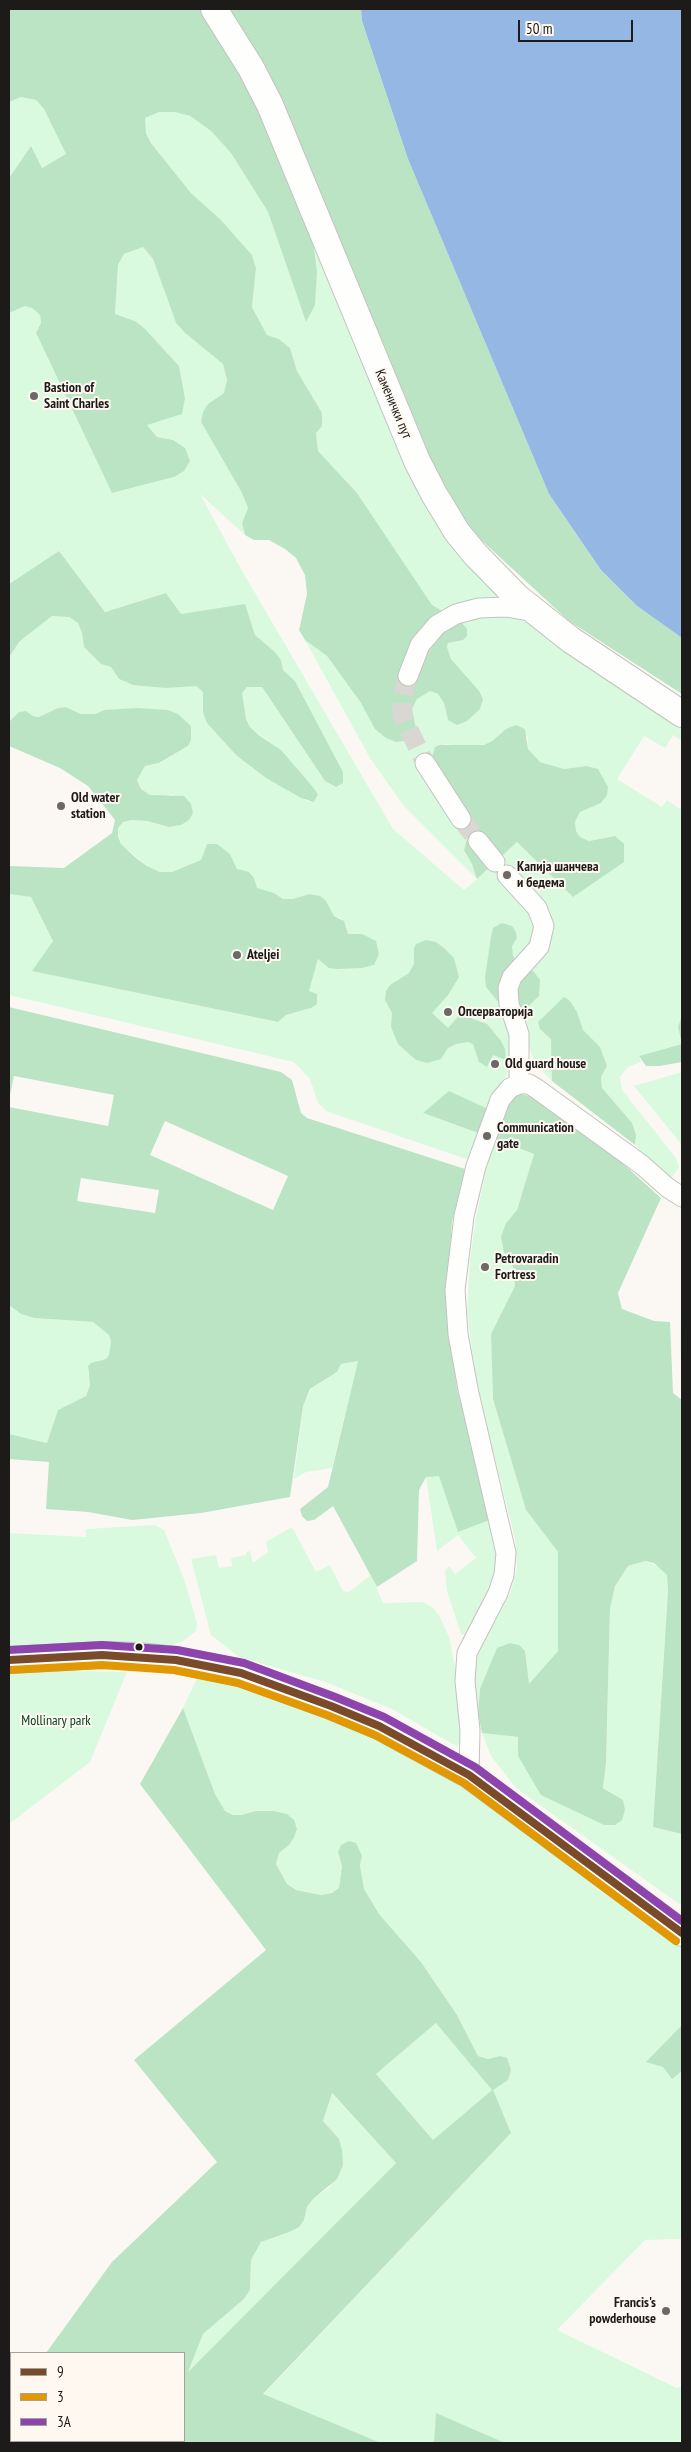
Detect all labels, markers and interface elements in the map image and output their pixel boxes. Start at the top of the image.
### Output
scale bar [521,10,636,42]
text: 50 m [526,19,552,38]
street label: Каменички пут [371,367,415,441]
place label: Bastion of Saint Charles [44,380,109,412]
marker: Bastion of Saint Charles [28,390,40,402]
place label: Old water station [71,790,120,822]
marker: Old water station [55,800,67,812]
place label: Капија шанчева и бедема [517,859,599,892]
marker: Капија шанчева и бедема [501,869,513,881]
place label: Ateljei [247,947,279,963]
marker: Ateljei [231,949,243,961]
place label: Опсерваторија [458,1004,533,1020]
marker: Опсерваторија [442,1006,454,1018]
place label: Old guard house [505,1056,586,1072]
marker: Old guard house [489,1058,501,1070]
place label: Communication gate [497,1120,574,1152]
marker: Communication gate [481,1130,493,1142]
place label: Petrovaradin Fortress [495,1251,558,1284]
marker: Petrovaradin Fortress [479,1261,491,1273]
unlabelled marker [134,1642,144,1652]
park label: Mollinary park [21,1713,91,1729]
place label: Francis's powderhouse [589,2295,656,2328]
marker: Francis's powderhouse [660,2305,672,2317]
legend [10,2352,185,2442]
text: 9 [57,2362,64,2381]
text: 3 [57,2387,64,2406]
text: 3A [57,2412,71,2431]

